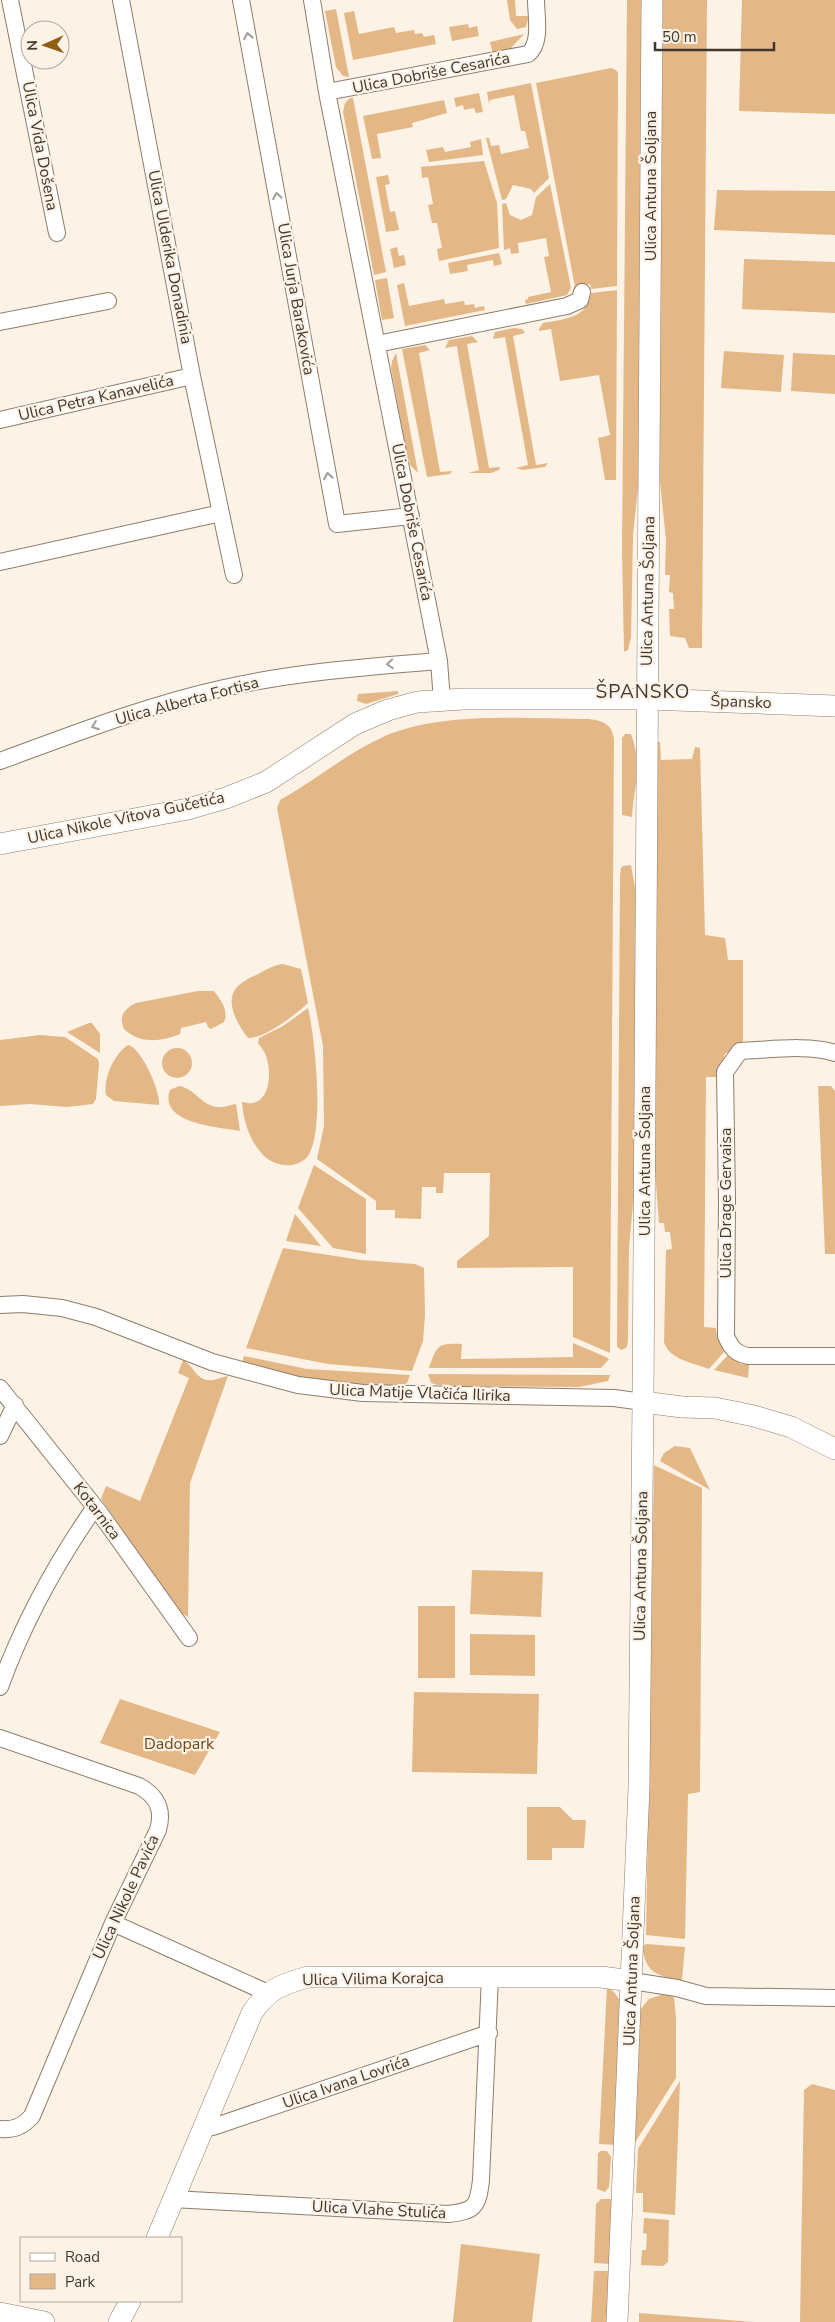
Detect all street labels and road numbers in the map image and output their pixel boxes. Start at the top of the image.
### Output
street label: Ulica Dobriše Cesarića [350,47,512,99]
street label: Ulica Vida Došena [17,79,63,213]
street label: Ulica Antuna Šoljana [640,111,662,261]
street label: Ulica Ulderika Donadinia [142,168,198,346]
street label: Ulica Jurja Barakovića [272,221,320,377]
street label: Ulica Petra Kanavelića [16,369,176,427]
street label: Ulica Dobriše Cesarića [386,441,438,603]
street label: Ulica Antuna Šoljana [636,516,660,666]
street label: Ulica Alberta Fortisa [113,671,261,731]
street label: Špansko [710,690,772,714]
street label: Ulica Nikole Vitova Gučetića [26,786,226,850]
street label: Ulica Antuna Šoljana [634,1086,656,1236]
street label: Ulica Drage Gervaisa [715,1128,737,1278]
street label: Ulica Matije Vlačića Ilirika [329,1379,511,1407]
street label: Kotarnica [68,1478,126,1544]
street label: Ulica Antuna Šoljana [629,1491,653,1641]
street label: Ulica Nikole Pavića [87,1831,165,1963]
street label: Ulica Antuna Šoljana [618,1895,646,2047]
street label: Ulica Vilima Korajca [302,1967,444,1991]
street label: Ulica Ivana Lovrića [279,2050,413,2114]
street label: Ulica Vlahe Stulića [311,2195,447,2225]

